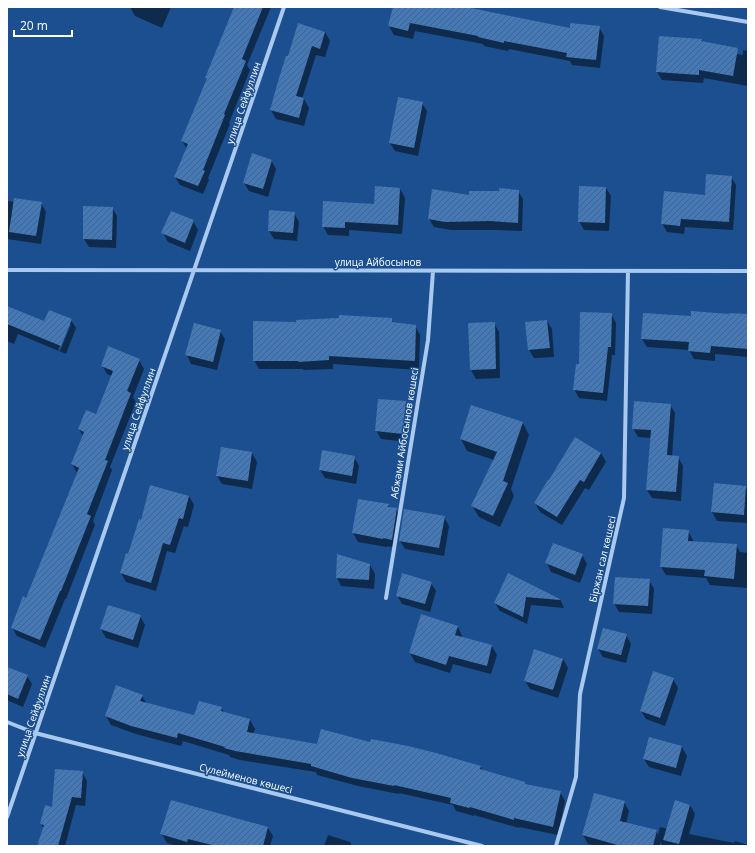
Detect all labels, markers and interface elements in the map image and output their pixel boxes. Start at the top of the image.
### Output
scale bar [14,12,72,38]
text: 20 m [20,17,48,34]
street label: улица Сейфуллин [222,60,264,146]
street label: улица Айбосынов [335,255,422,269]
street label: улица Сейфуллин [117,366,159,452]
street label: Абжәми Айбосынов көшесі [387,367,421,499]
street label: Біржан сал көшесі [585,514,619,604]
street label: улица Сейфуллин [12,673,54,759]
street label: Сүлейменов көшесі [198,760,294,796]

